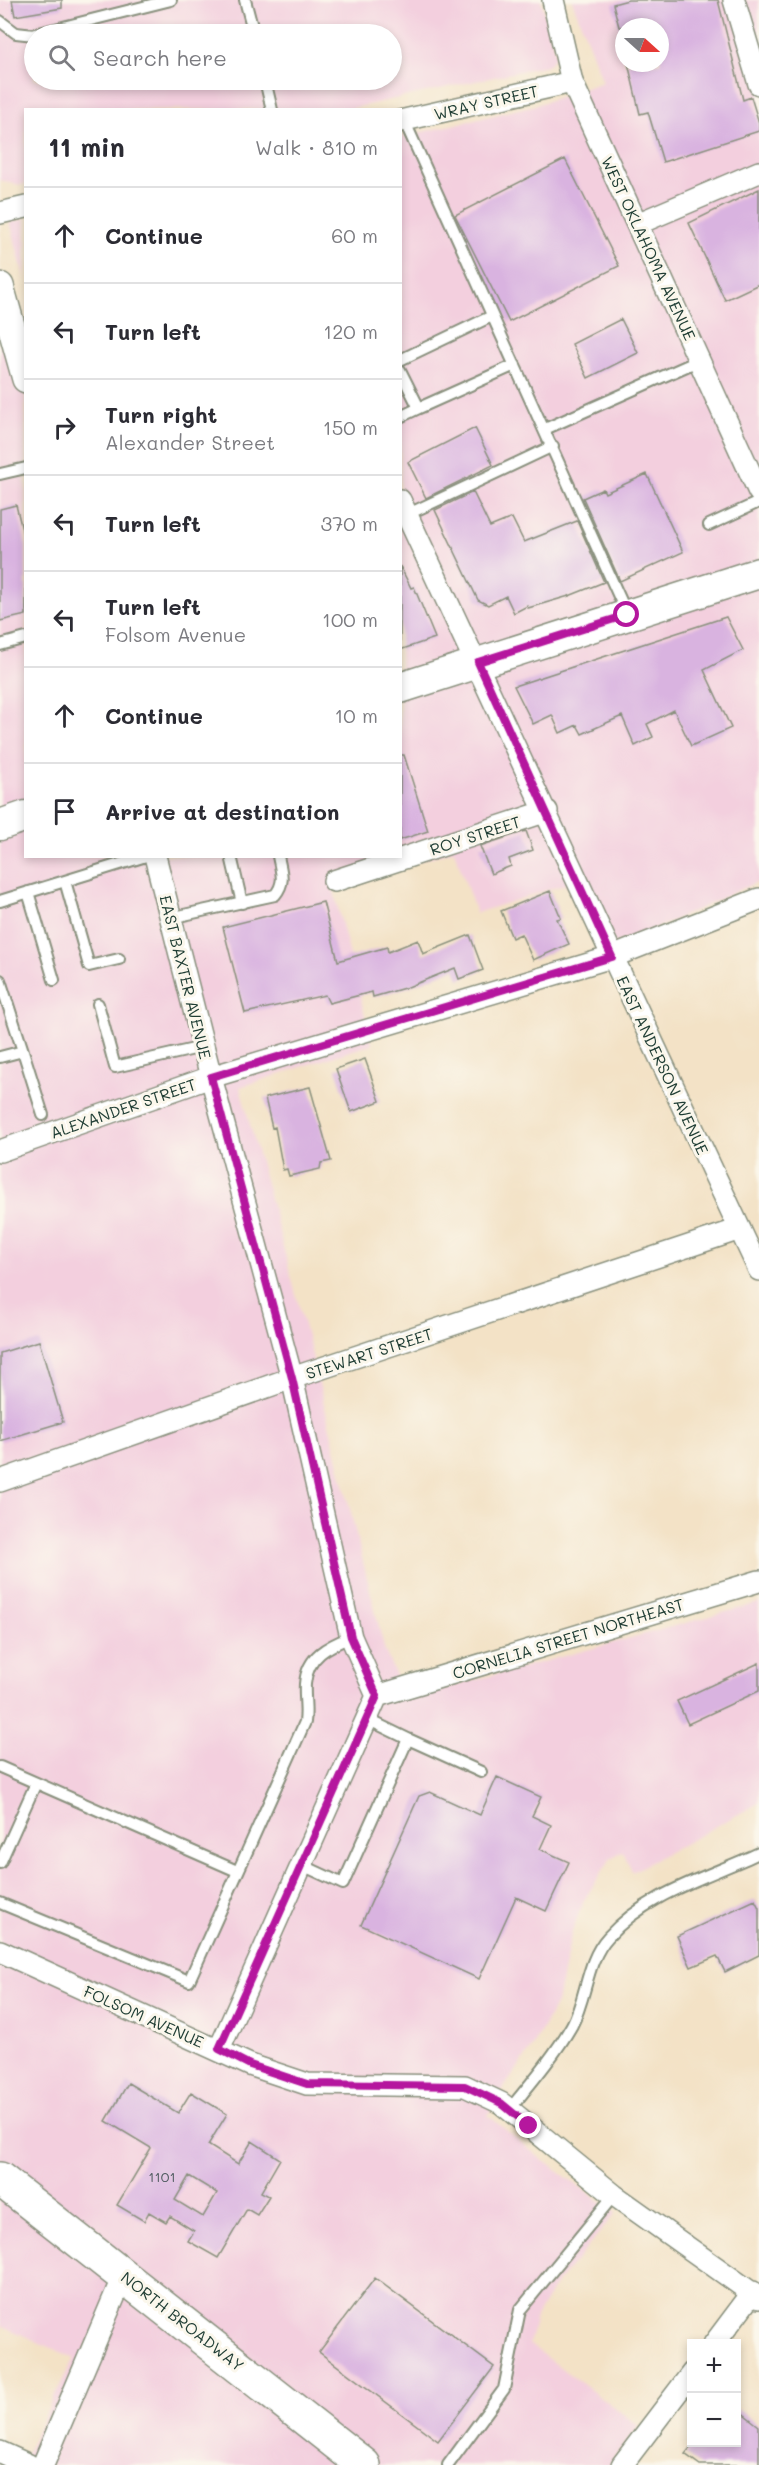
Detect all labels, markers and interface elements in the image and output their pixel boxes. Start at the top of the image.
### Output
north arrow [615,18,669,72]
search box [24,24,402,90]
icon: search [45,41,78,74]
text: Search here [93,43,227,72]
street label: WRAY STREET [432,80,540,124]
text: 11 min [48,130,125,164]
text: Walk · 810 m [255,134,378,160]
street label: WEST OKLAHOMA AVENUE [597,153,701,343]
icon: ahead [48,219,81,252]
text: Continue [105,221,203,250]
text: 60 m [331,222,378,248]
icon: left [48,315,81,348]
text: Turn left [105,317,201,346]
text: 120 m [323,318,378,344]
text: Turn right [105,400,217,429]
icon: right [48,411,81,444]
text: 150 m [323,414,378,440]
text: Alexander Street [105,429,275,455]
icon: left [48,507,81,540]
text: Turn left [105,509,201,538]
text: 370 m [320,510,378,536]
text: Turn left [105,592,201,621]
route start [613,601,639,627]
icon: left [48,603,81,636]
text: 100 m [322,606,378,632]
text: Folsom Avenue [105,621,246,647]
icon: ahead [48,699,81,732]
text: Continue [105,701,203,730]
text: 10 m [334,702,378,728]
icon: arrive [48,795,81,828]
text: Arrive at destination [105,797,340,826]
street label: ROY STREET [427,810,523,860]
street label: EAST BAXTER AVENUE [155,893,217,1061]
street label: EAST ANDERSON AVENUE [612,972,714,1158]
street label: ALEXANDER STREET [47,1073,199,1143]
street label: STEWART STREET [303,1323,435,1383]
street label: CORNELIA STREET NORTHEAST [450,1593,686,1683]
street label: FOLSOM AVENUE [81,1980,207,2052]
route end [515,2112,541,2138]
house number: 1101 [148,2167,176,2186]
street label: NORTH BROADWAY [117,2266,249,2376]
map controls [687,2339,741,2447]
button: + [687,2339,741,2393]
button: − [687,2393,741,2447]

